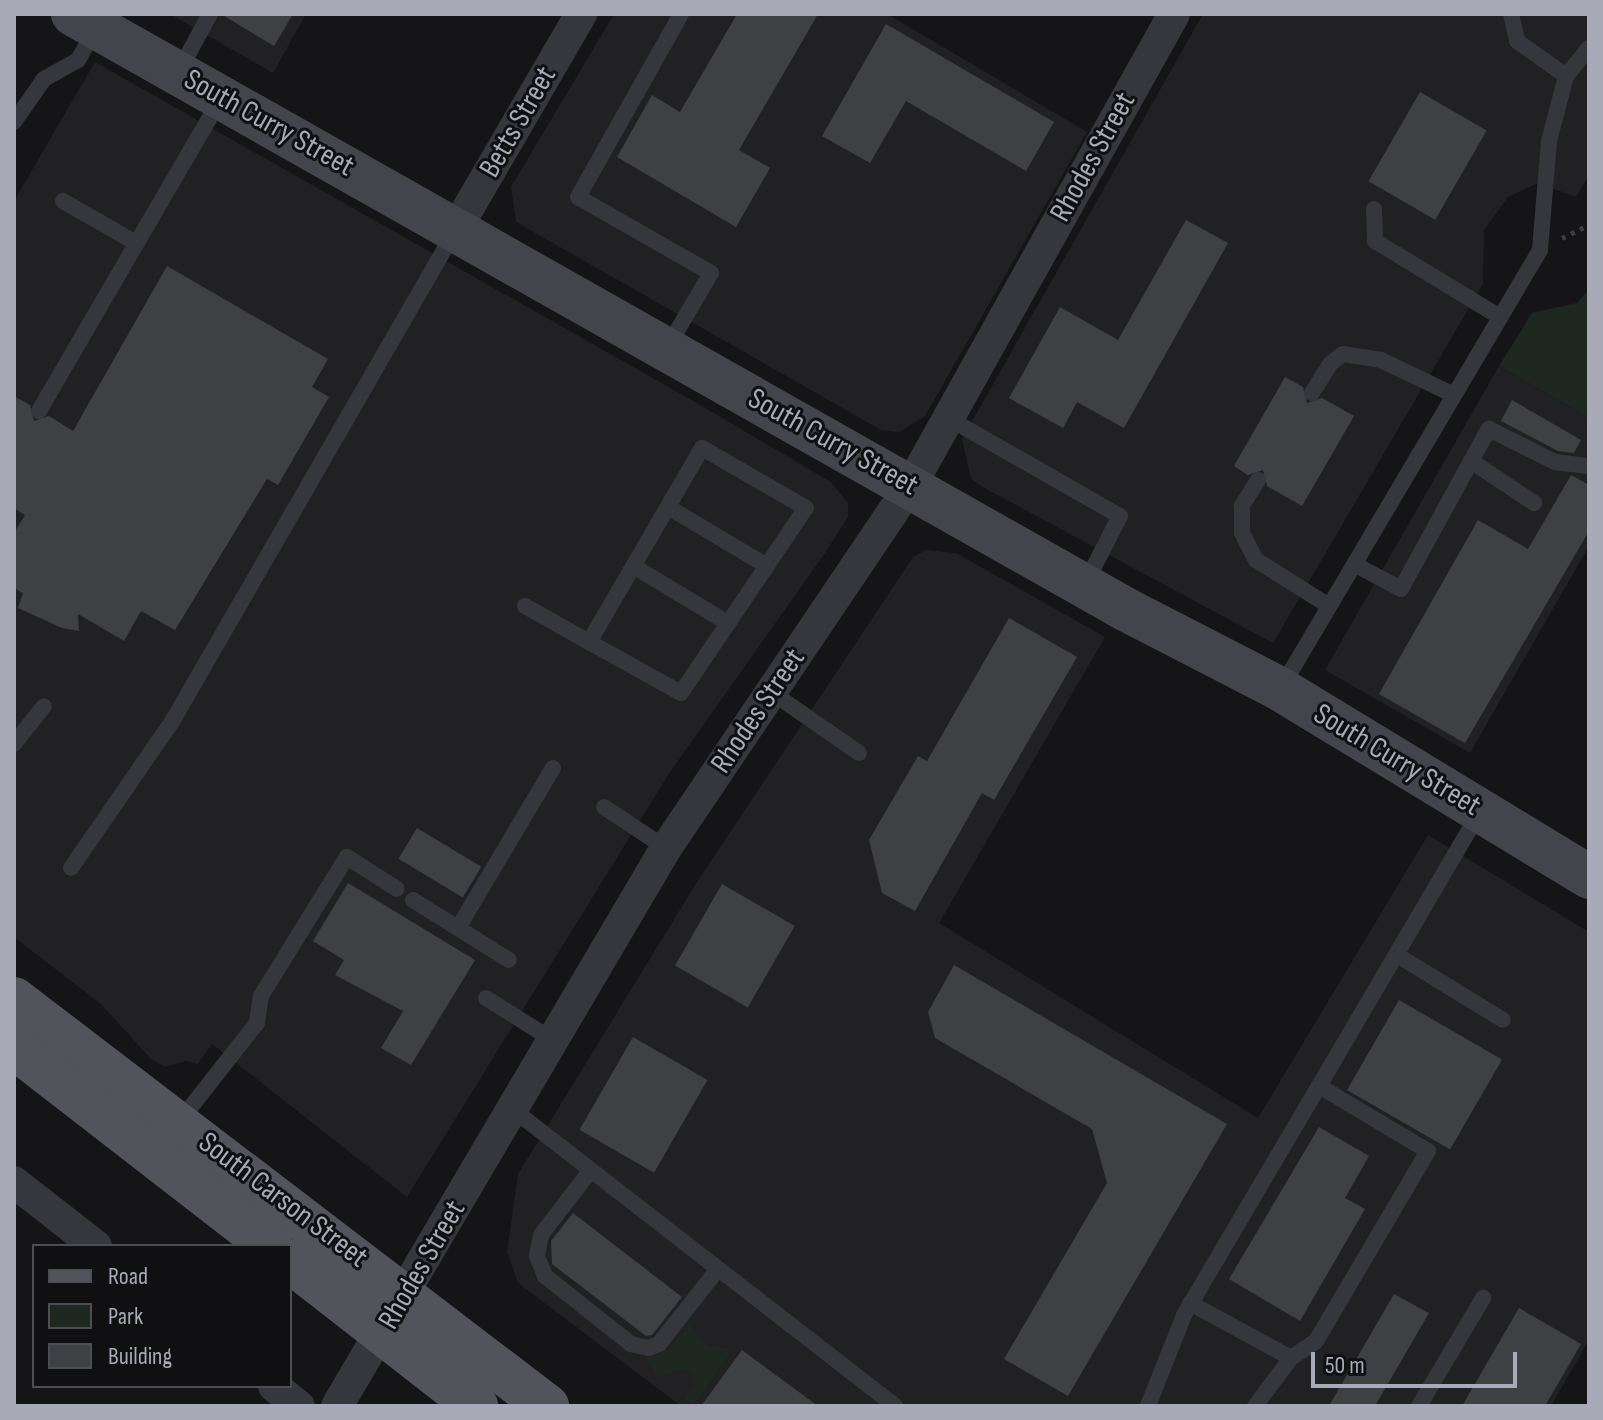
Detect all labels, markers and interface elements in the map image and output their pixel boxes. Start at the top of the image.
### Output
street label: Betts Street [472,60,564,184]
street label: South Curry Street [178,62,360,184]
street label: Rhodes Street [1043,86,1143,228]
street label: South Curry Street [742,381,924,503]
street label: Rhodes Street [703,642,813,780]
street label: South Curry Street [1307,696,1487,824]
street label: South Carson Street [191,1125,375,1275]
street label: Rhodes Street [371,1194,473,1336]
legend [32,1244,292,1388]
text: Road [108,1262,148,1291]
text: Park [108,1302,143,1331]
scale bar [1315,1336,1521,1386]
text: Building [108,1342,172,1371]
text: 50 m [1325,1351,1365,1380]

